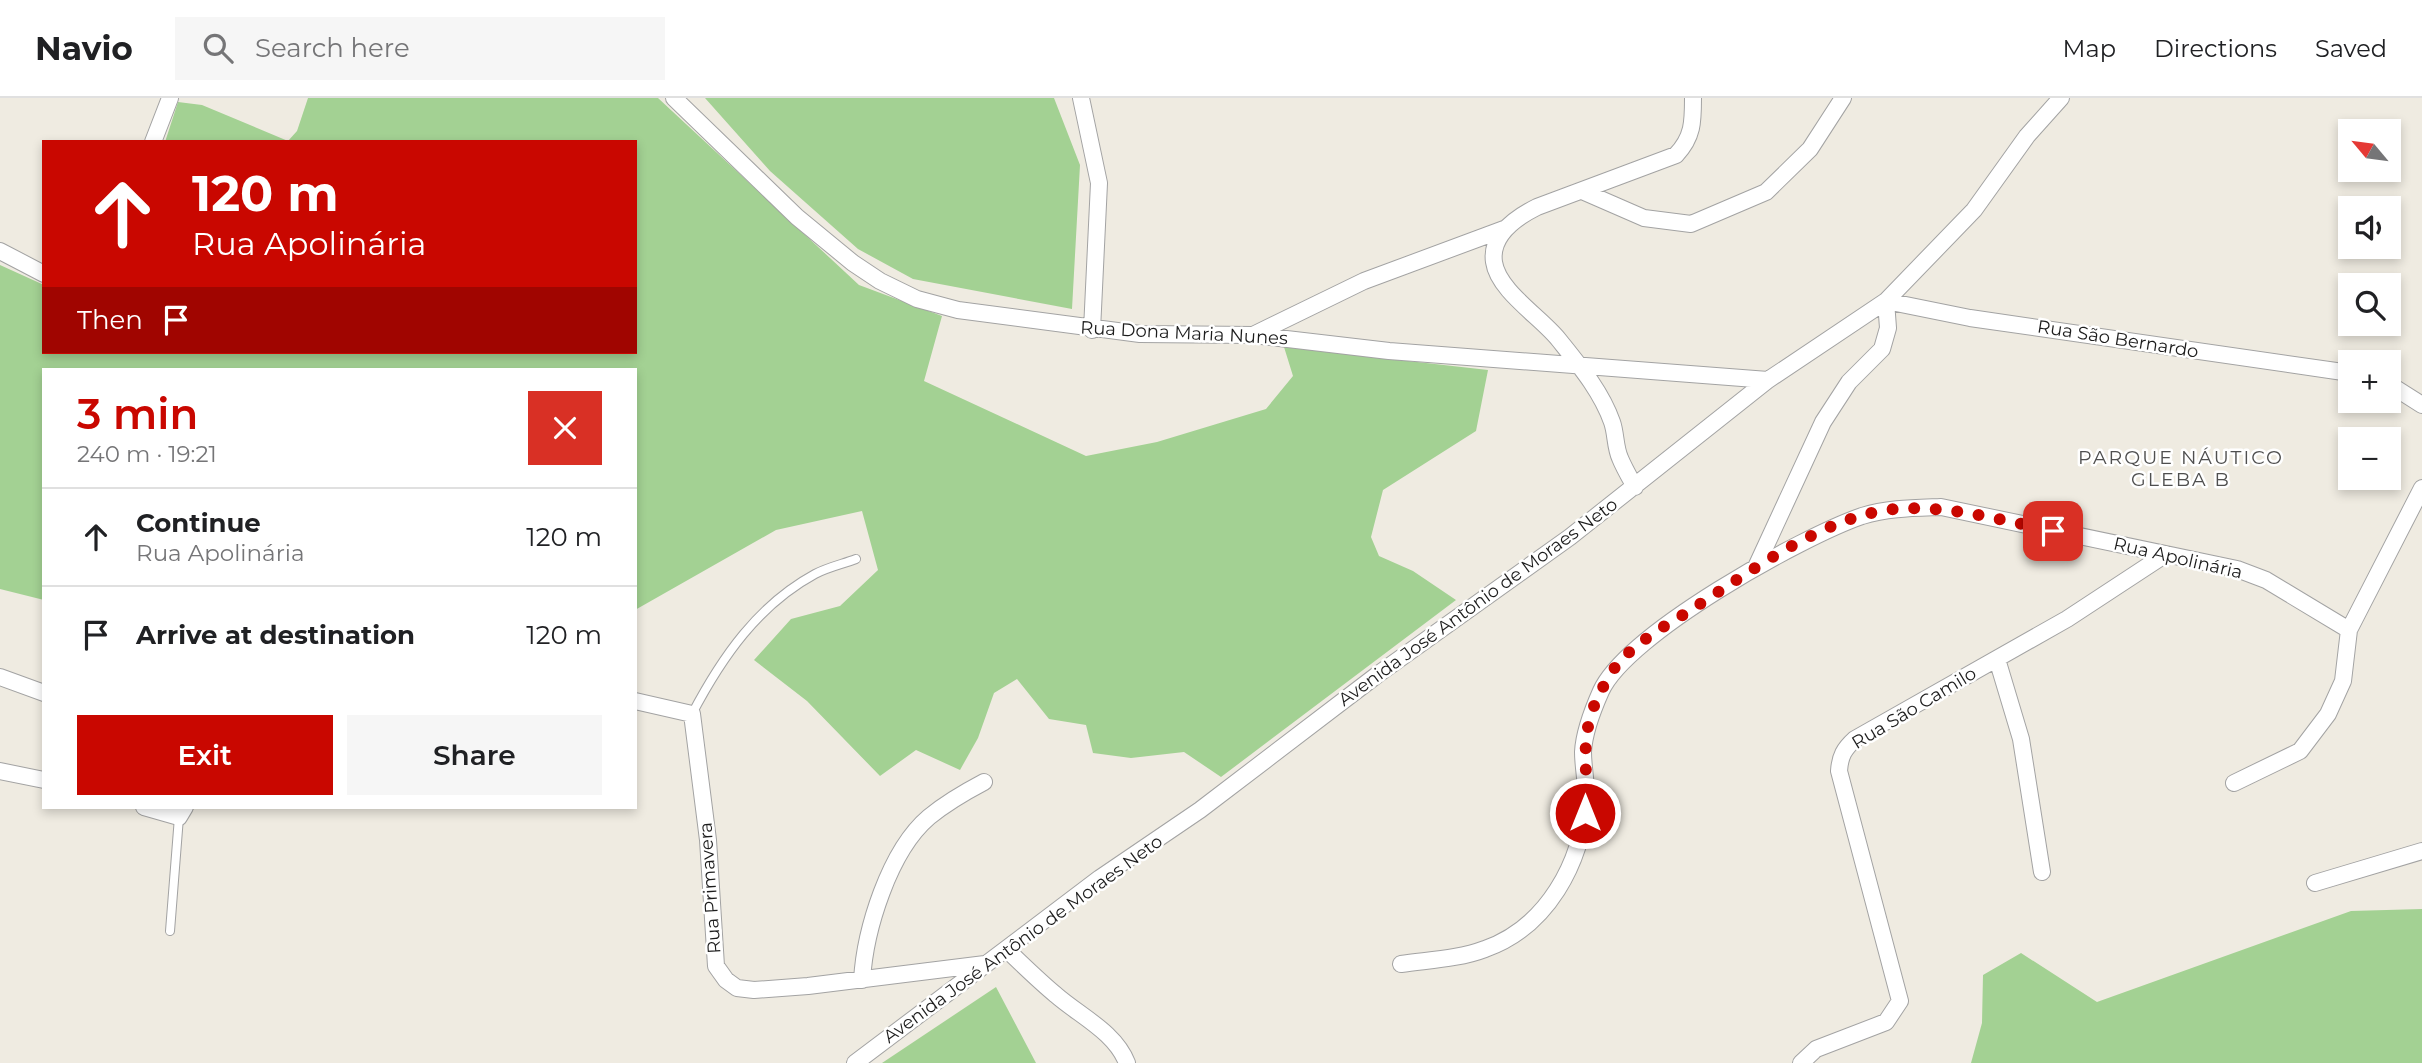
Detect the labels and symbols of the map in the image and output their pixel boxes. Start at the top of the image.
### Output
north arrow [2338,119,2401,182]
street label: Rua São Bernardo [2036,315,2200,363]
street label: Rua Dona Maria Nunes [1080,317,1289,349]
district label: PARQUE NÁUTICO GLEBA B [2078,446,2284,491]
street label: Avenida José Antônio de Moraes Neto [1334,493,1622,711]
pin [2023,501,2083,561]
street label: Rua Apolinária [2111,532,2245,584]
street label: Rua São Camilo [1848,662,1980,754]
position arrow [1548,776,1622,850]
street label: Rua Primavera [694,821,726,955]
street label: Avenida José Antônio de Moraes Neto [879,830,1167,1048]

